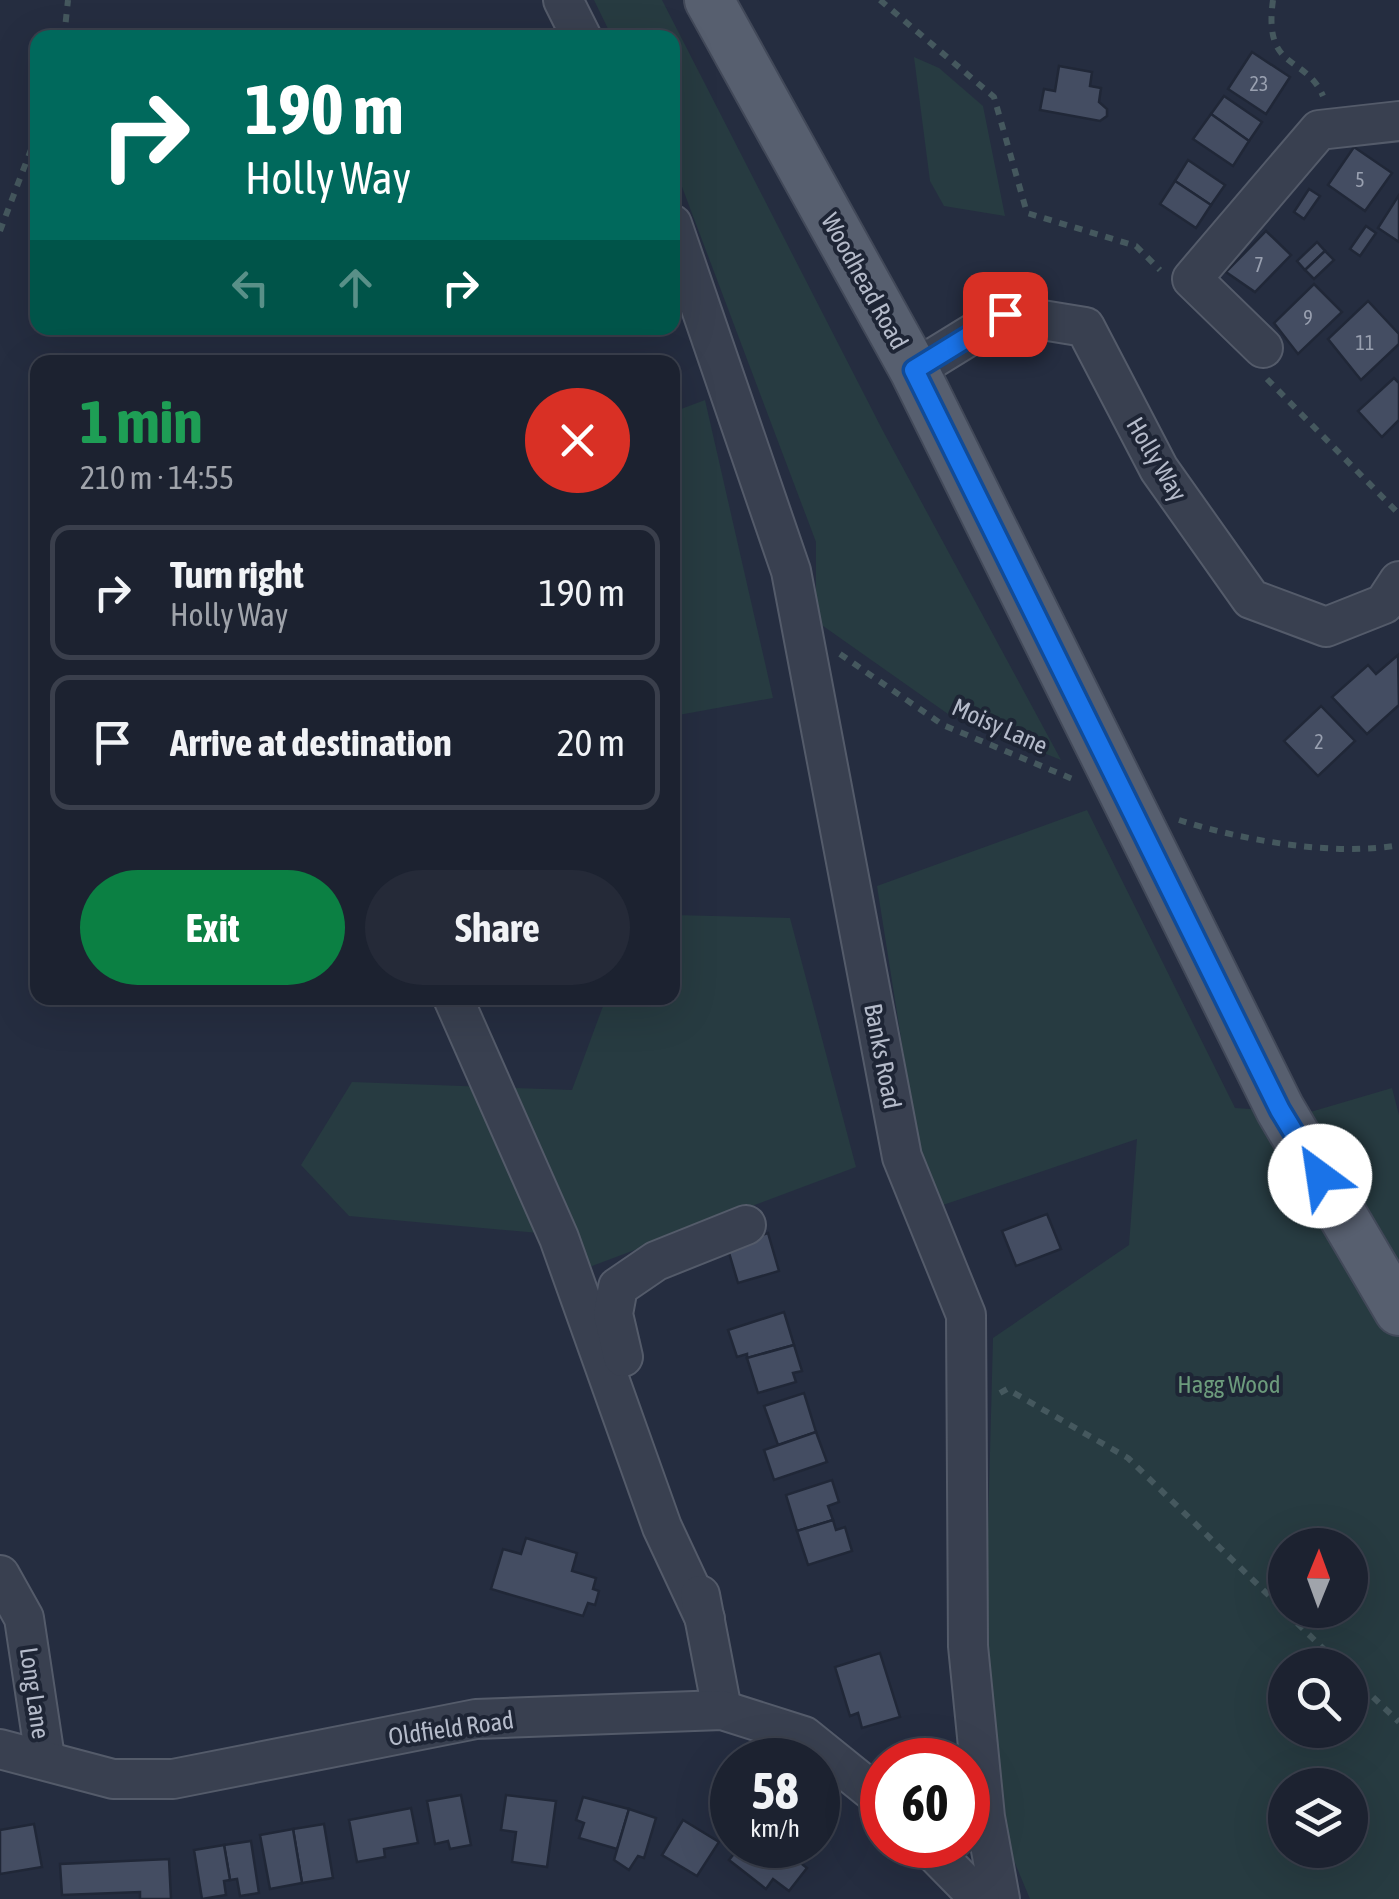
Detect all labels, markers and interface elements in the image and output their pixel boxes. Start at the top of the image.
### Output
text: 190 m [245,69,404,149]
icon: right [80,70,210,200]
house number: 23 [1250,72,1268,95]
text: Holly Way [245,152,411,204]
house number: 5 [1355,168,1365,191]
street label: Woodhead Road [816,208,914,354]
house number: 7 [1254,253,1264,276]
icon: left [223,260,278,315]
icon: ahead [328,260,383,315]
icon: right [433,260,488,315]
pin [963,272,1048,357]
icon: arrive [978,287,1033,342]
house number: 9 [1303,306,1313,329]
house number: 11 [1356,331,1374,354]
text: 1 min [80,387,203,456]
button: close [525,388,630,493]
street label: Holly Way [1121,412,1193,506]
text: 210 m · 14:55 [80,459,234,496]
text: Turn right [170,553,304,596]
icon: right [85,565,140,620]
text: 190 m [539,571,625,614]
text: Holly Way [170,596,288,633]
street label: Moisy Lane [948,693,1052,759]
icon: arrive [85,715,140,770]
text: Arrive at destination [170,721,452,764]
text: 20 m [557,721,625,764]
house number: 2 [1314,730,1324,753]
button: Exit [80,870,345,985]
button: Share [365,870,630,985]
street label: Banks Road [859,1001,907,1111]
position arrow [1268,1124,1372,1228]
park label: Hagg Wood [1177,1370,1281,1398]
north arrow [1268,1528,1368,1628]
map controls [1268,1528,1368,1868]
street label: Long Lane [15,1645,55,1741]
button: search [1268,1648,1368,1748]
street label: Oldfield Road [387,1705,515,1751]
speed limit sign: 60 [860,1738,990,1868]
text: 58 [751,1762,798,1820]
button: layers [1268,1768,1368,1868]
text: km/h [750,1814,800,1842]

